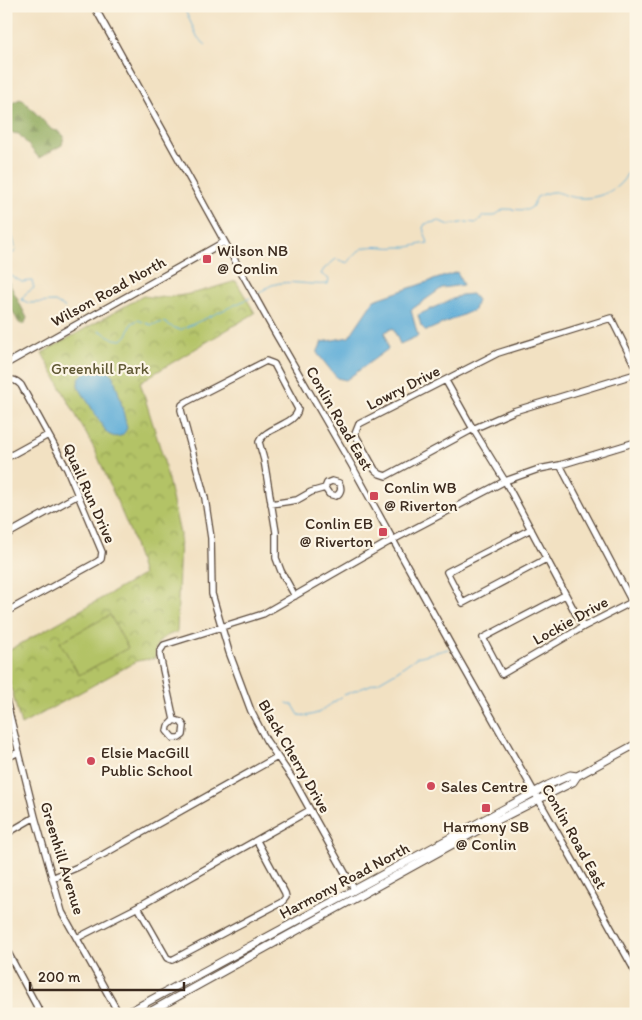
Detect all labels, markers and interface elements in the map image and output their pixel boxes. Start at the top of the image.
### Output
place label: Wilson NB @ Conlin [217,241,288,278]
street label: Wilson Road North [47,252,169,331]
marker: Wilson NB @ Conlin [201,253,213,265]
park label: Greenhill Park [51,359,150,378]
street label: Lowry Drive [363,361,443,414]
street label: Conlin Road East [302,363,377,474]
street label: Quail Run Drive [59,440,120,546]
place label: Conlin WB @ Riverton [384,478,458,515]
marker: Conlin WB @ Riverton [368,490,380,502]
place label: Conlin EB @ Riverton [299,514,373,551]
marker: Conlin EB @ Riverton [377,526,389,538]
street label: Lockie Drive [529,592,611,649]
street label: Black Cherry Drive [254,696,335,816]
place label: Elsie MacGill Public School [101,743,193,780]
marker: Elsie MacGill Public School [85,755,97,767]
place label: Sales Centre [441,777,528,796]
marker: Sales Centre [425,780,437,792]
street label: Conlin Road East [538,780,611,892]
street label: Greenhill Avenue [36,799,89,917]
marker: Harmony SB @ Conlin [480,802,492,814]
place label: Harmony SB @ Conlin [443,817,529,854]
street label: Harmony Road North [276,838,413,923]
scale bar [30,960,184,992]
text: 200 m [38,968,81,986]

